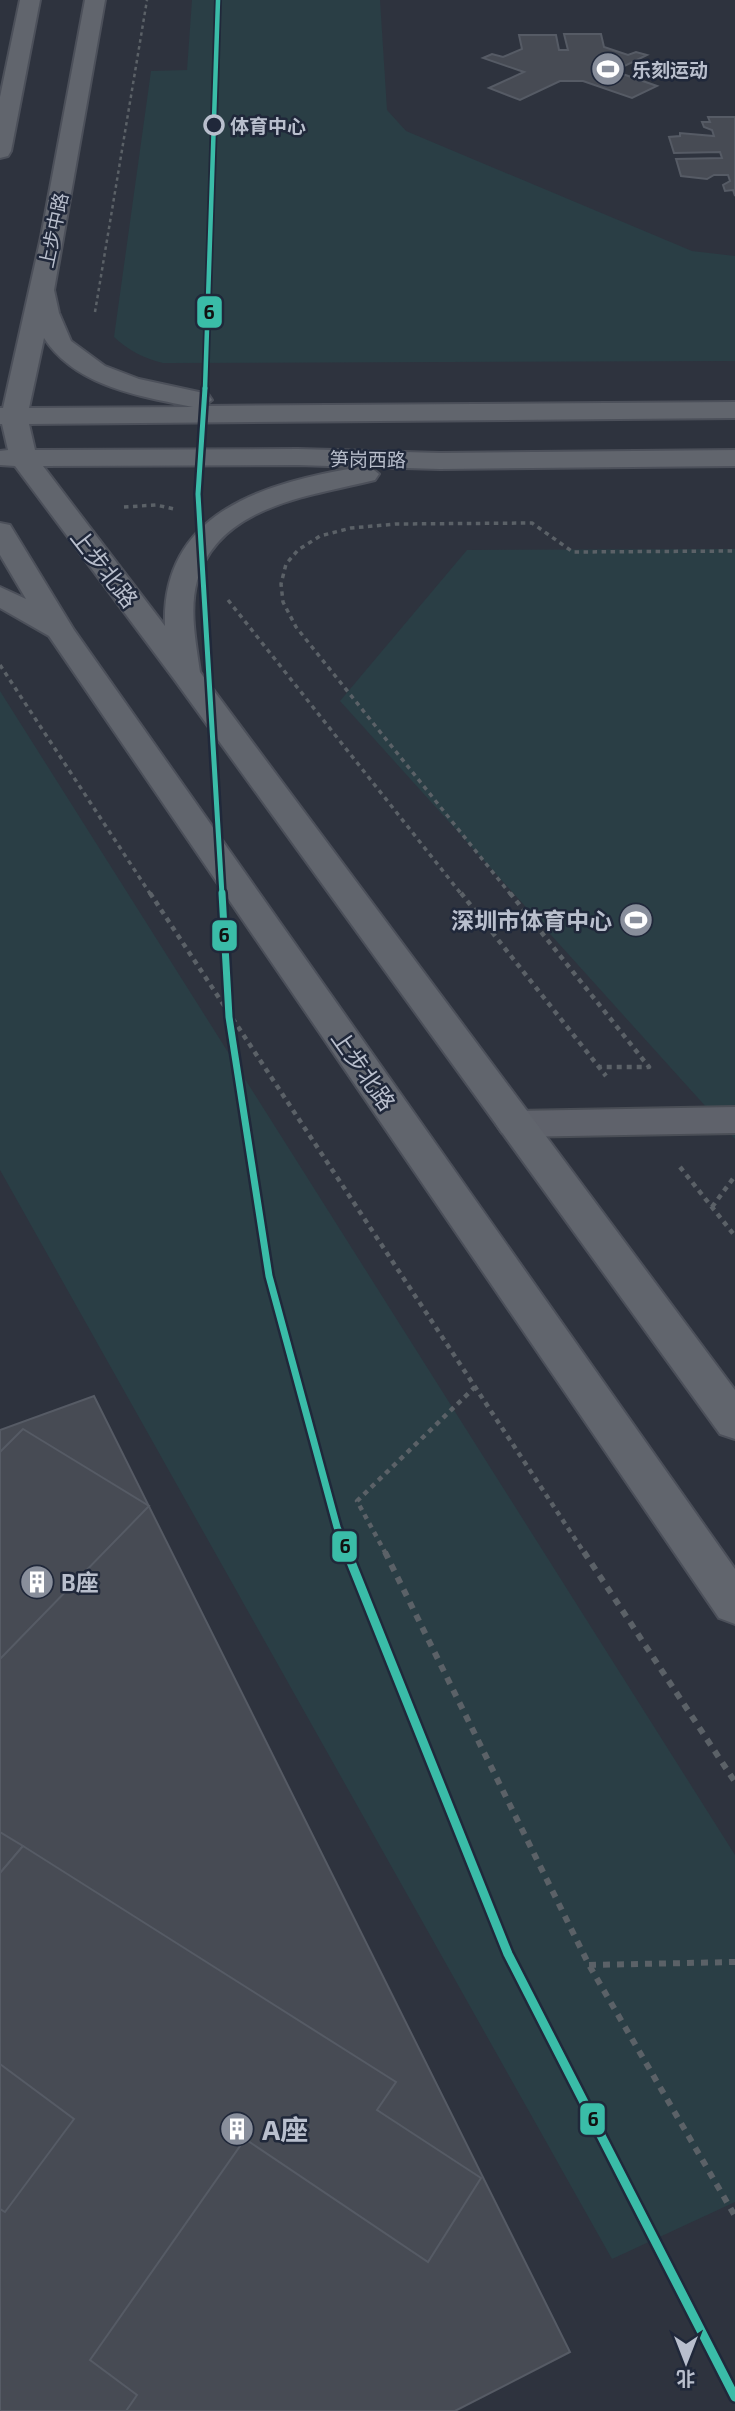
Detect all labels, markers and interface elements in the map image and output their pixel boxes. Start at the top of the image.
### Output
sports icon: 乐刻运动 [589,50,627,88]
place label: 乐刻运动 [632,58,708,81]
place label: 体育中心 [230,114,306,137]
marker: 体育中心 [204,115,224,135]
street label: 上步中路 [34,190,72,270]
line badge: 6 [196,295,223,329]
text: 6 [203,300,215,323]
street label: 笋岗西路 [330,447,406,471]
street label: 上步北路 [66,523,144,613]
sports icon: 深圳市体育中心 [617,901,655,939]
place label: 深圳市体育中心 [451,906,612,934]
line badge: 6 [211,919,238,952]
text: 6 [218,923,230,946]
street label: 上步北路 [326,1024,402,1116]
line badge: 6 [331,1530,358,1563]
text: 6 [339,1534,351,1557]
building icon: B座 [18,1563,56,1601]
place label: B座 [61,1568,99,1596]
line badge: 6 [579,2102,606,2136]
text: 6 [587,2107,599,2130]
building icon: A座 [218,2110,256,2148]
place label: A座 [262,2112,308,2146]
north arrow [651,2327,721,2397]
text: 北 [676,2368,696,2391]

